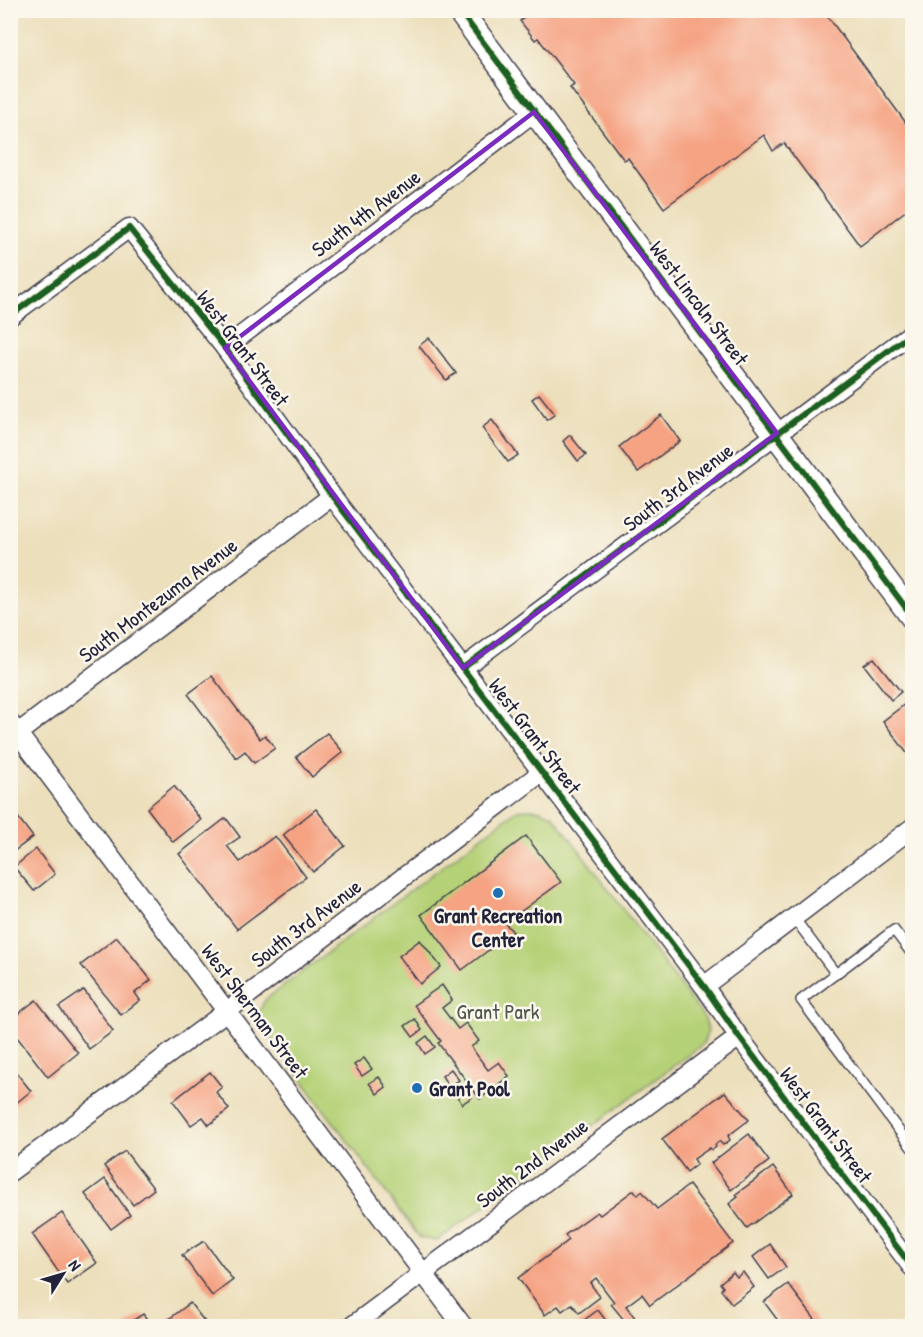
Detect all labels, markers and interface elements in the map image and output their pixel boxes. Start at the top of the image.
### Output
street label: South 4th Avenue [306,162,426,264]
street label: West Lincoln Street [643,235,756,372]
street label: West Grant Street [190,284,297,413]
street label: South 3rd Avenue [617,436,739,538]
street label: South Montezuma Avenue [73,531,243,669]
street label: West Grant Street [482,672,589,801]
street label: South 3rd Avenue [245,872,367,974]
marker: Grant Recreation Center [491,886,505,900]
place label: Grant Recreation Center [434,901,562,954]
street label: West Sherman Street [195,938,316,1085]
park label: Grant Park [456,997,540,1026]
street label: West Grant Street [773,1061,880,1190]
place label: Grant Pool [429,1074,510,1103]
marker: Grant Pool [410,1081,424,1095]
street label: South 2nd Avenue [470,1111,594,1215]
north arrow [33,1244,93,1304]
text: N [64,1255,87,1275]

